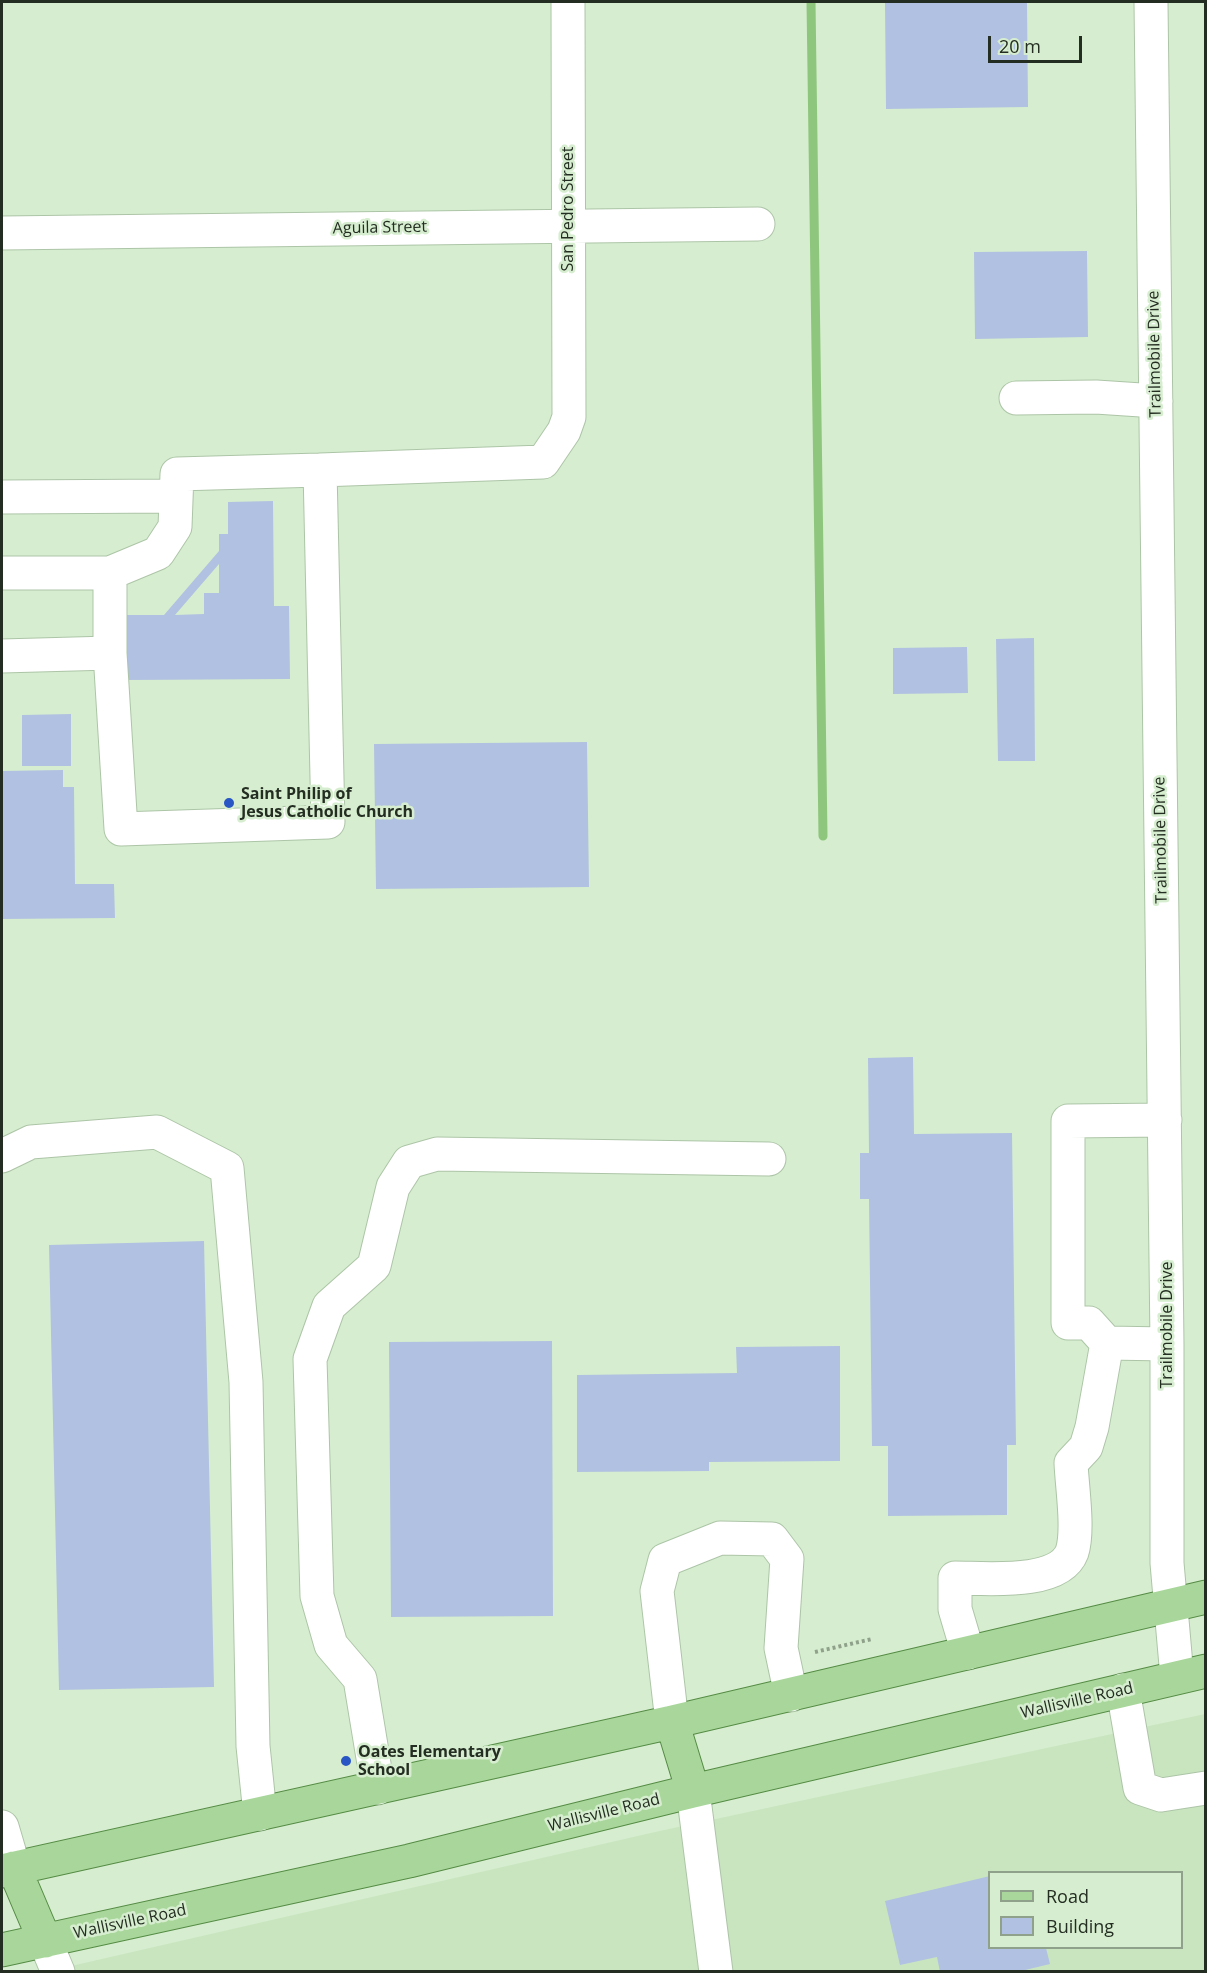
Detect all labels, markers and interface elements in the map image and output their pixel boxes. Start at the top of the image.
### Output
scale bar [991,24,1086,62]
text: 20 m [999,34,1041,58]
street label: San Pedro Street [558,146,578,272]
street label: Aguila Street [333,218,427,238]
street label: Trailmobile Drive [1144,290,1166,418]
street label: Trailmobile Drive [1150,776,1172,904]
place label: Saint Philip of Jesus Catholic Church [241,784,413,822]
marker: Saint Philip of Jesus Catholic Church [222,796,236,810]
street label: Trailmobile Drive [1157,1262,1177,1388]
street label: Wallisville Road [1019,1679,1135,1723]
place label: Oates Elementary School [358,1742,501,1780]
marker: Oates Elementary School [339,1754,353,1768]
street label: Wallisville Road [546,1790,662,1836]
legend [988,1871,1183,1949]
text: Road [1046,1884,1089,1908]
street label: Wallisville Road [72,1901,188,1943]
text: Building [1046,1914,1114,1938]

